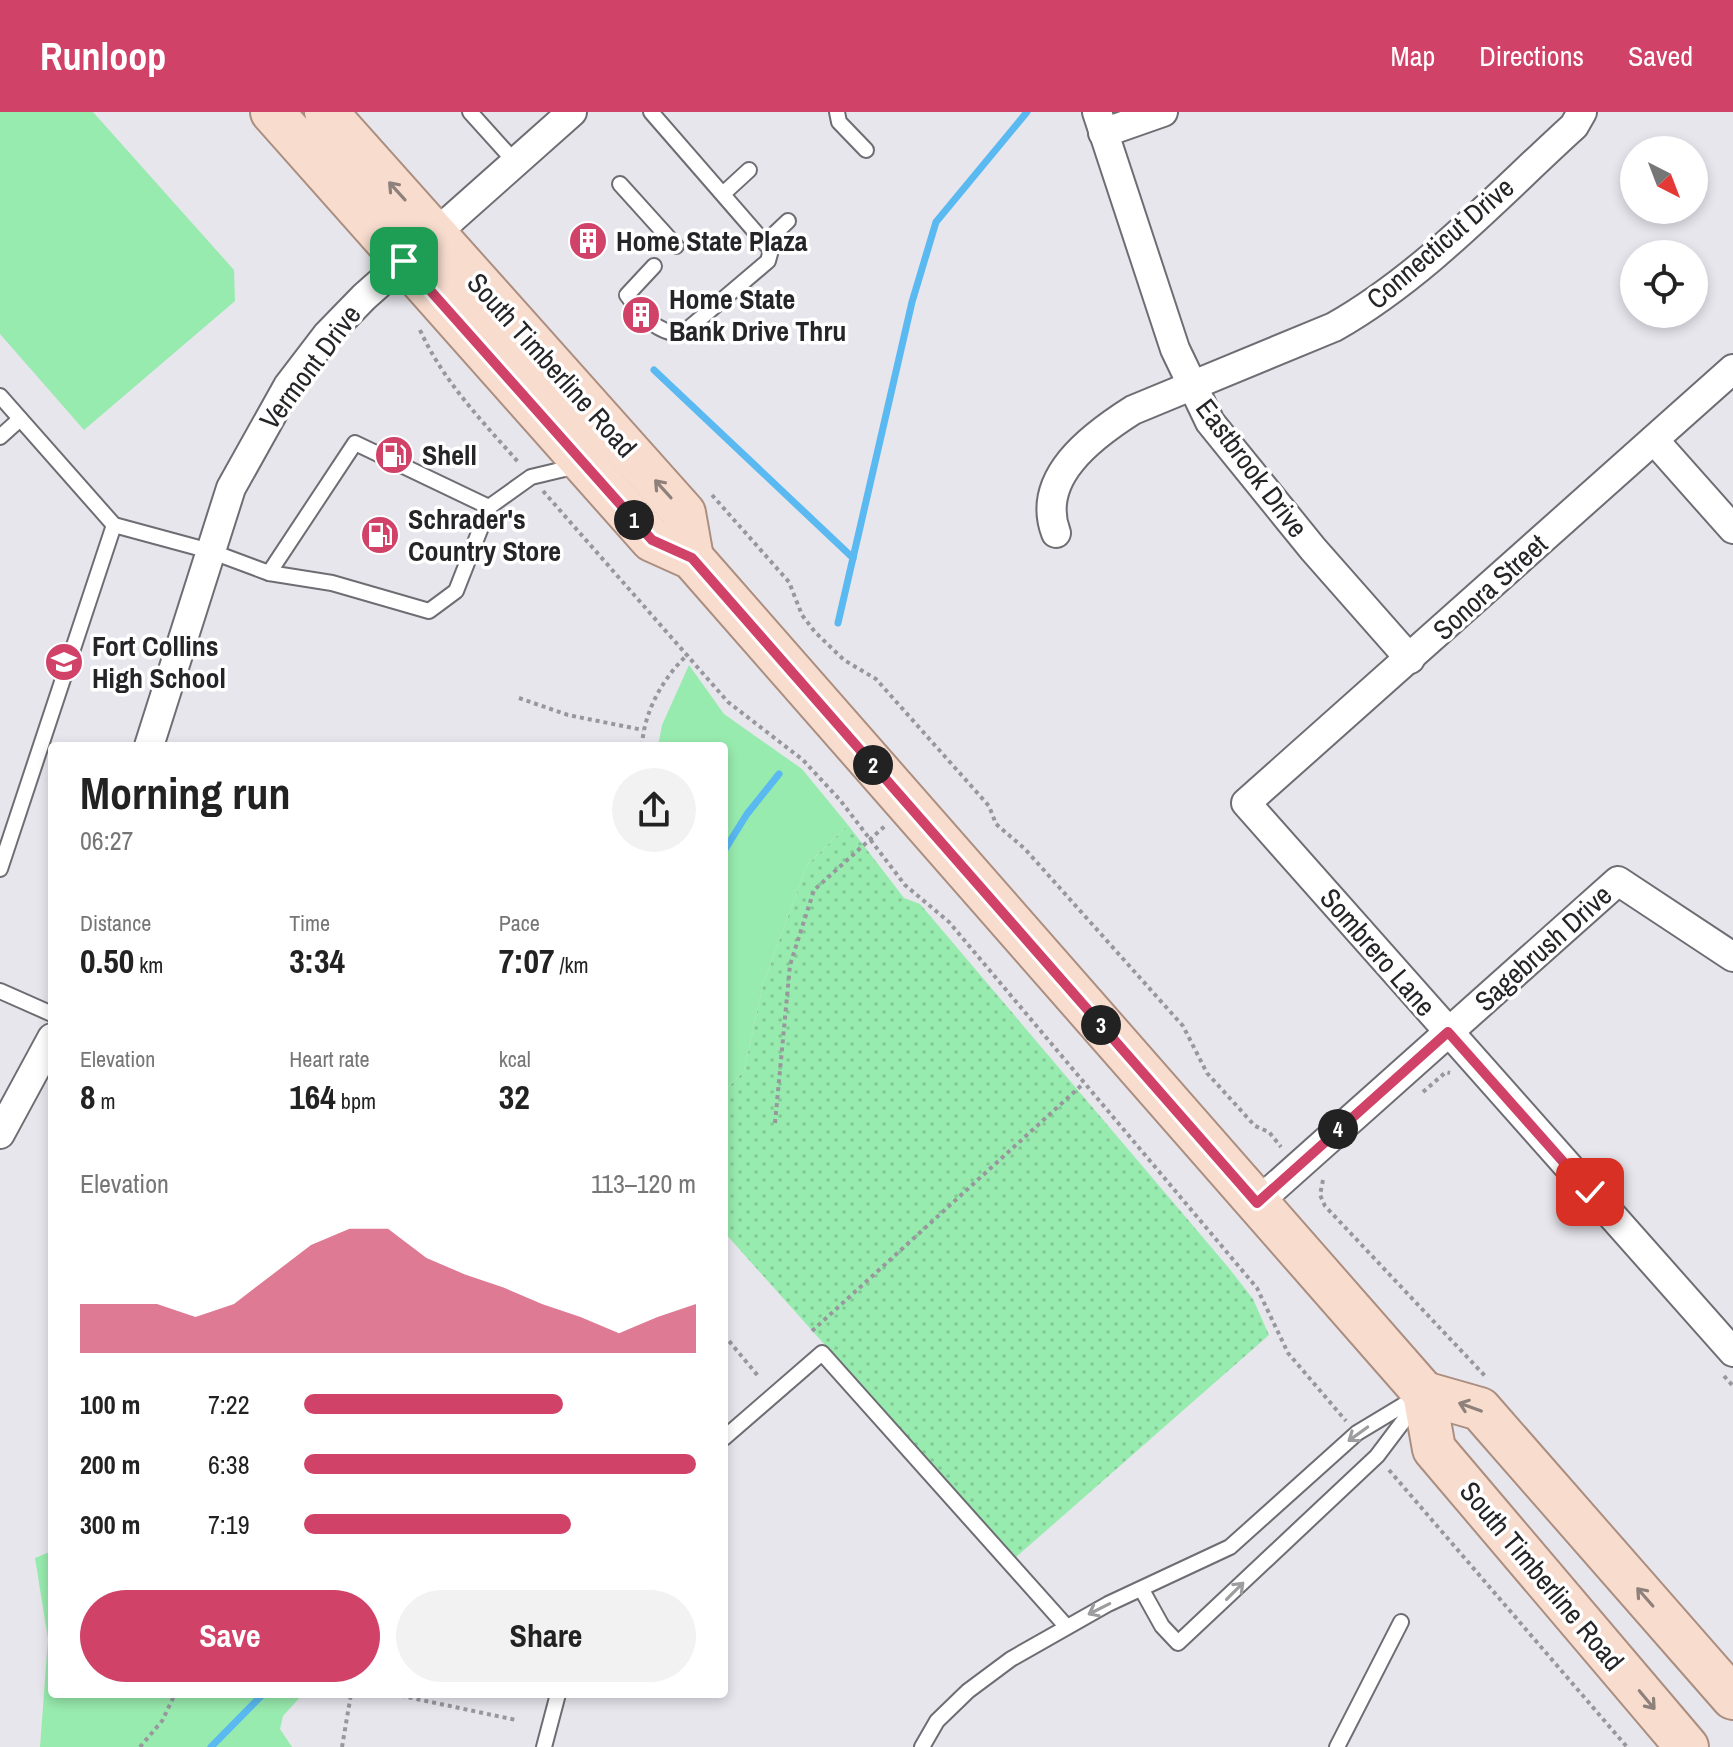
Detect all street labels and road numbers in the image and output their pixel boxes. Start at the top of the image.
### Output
street label: Connecticut Drive [1358,168,1522,318]
street label: South Timberline Road [459,264,645,466]
street label: Vermont Drive [251,297,369,437]
street label: Eastbrook Drive [1187,391,1317,545]
street label: Sonora Street [1425,525,1555,649]
street label: Sagebrush Drive [1466,876,1620,1020]
street label: Sombrero Lane [1312,880,1444,1024]
street label: South Timberline Road [1451,1473,1633,1679]

